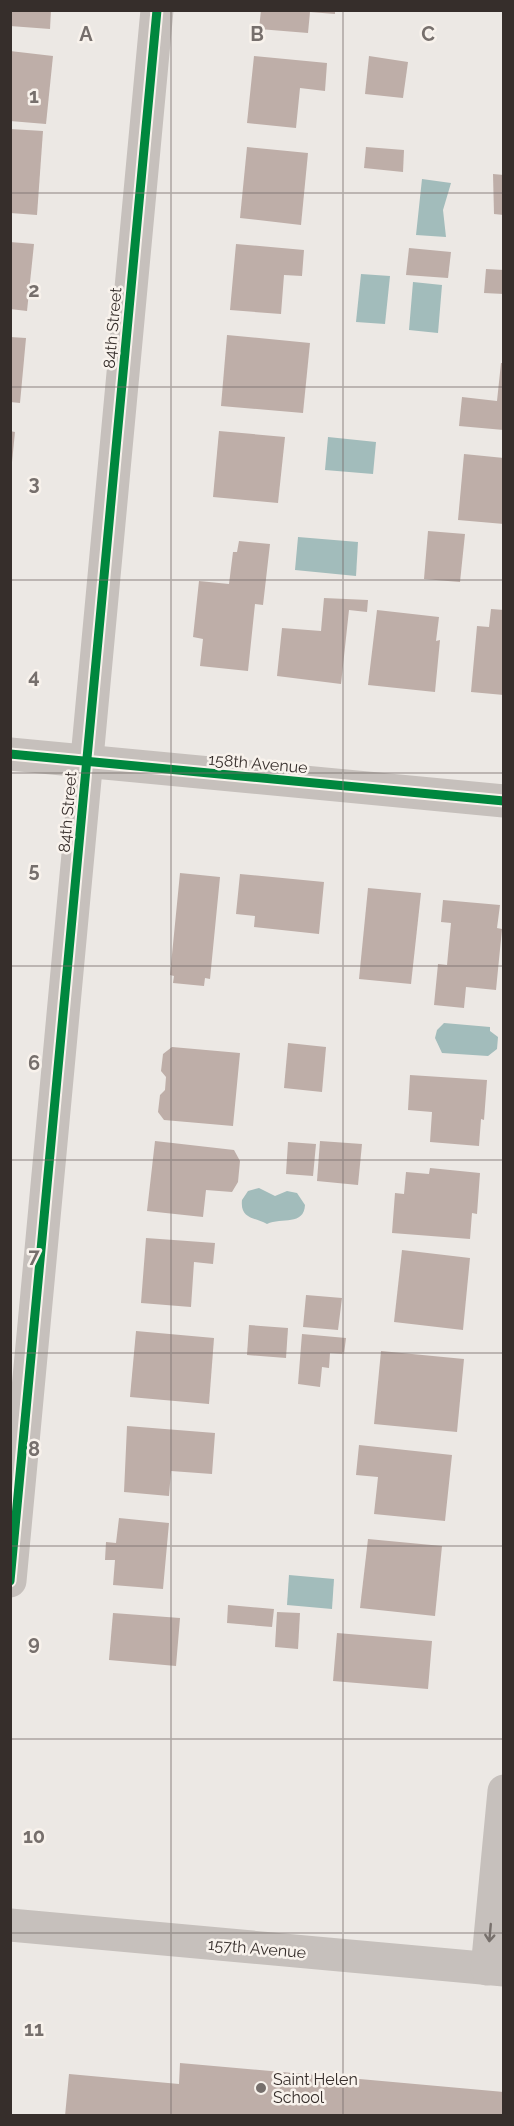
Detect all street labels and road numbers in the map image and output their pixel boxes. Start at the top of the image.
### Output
street label: 84th Street [99,286,126,369]
street label: 158th Avenue [208,750,308,777]
street label: 84th Street [54,770,81,853]
street label: 157th Avenue [207,1935,307,1962]

